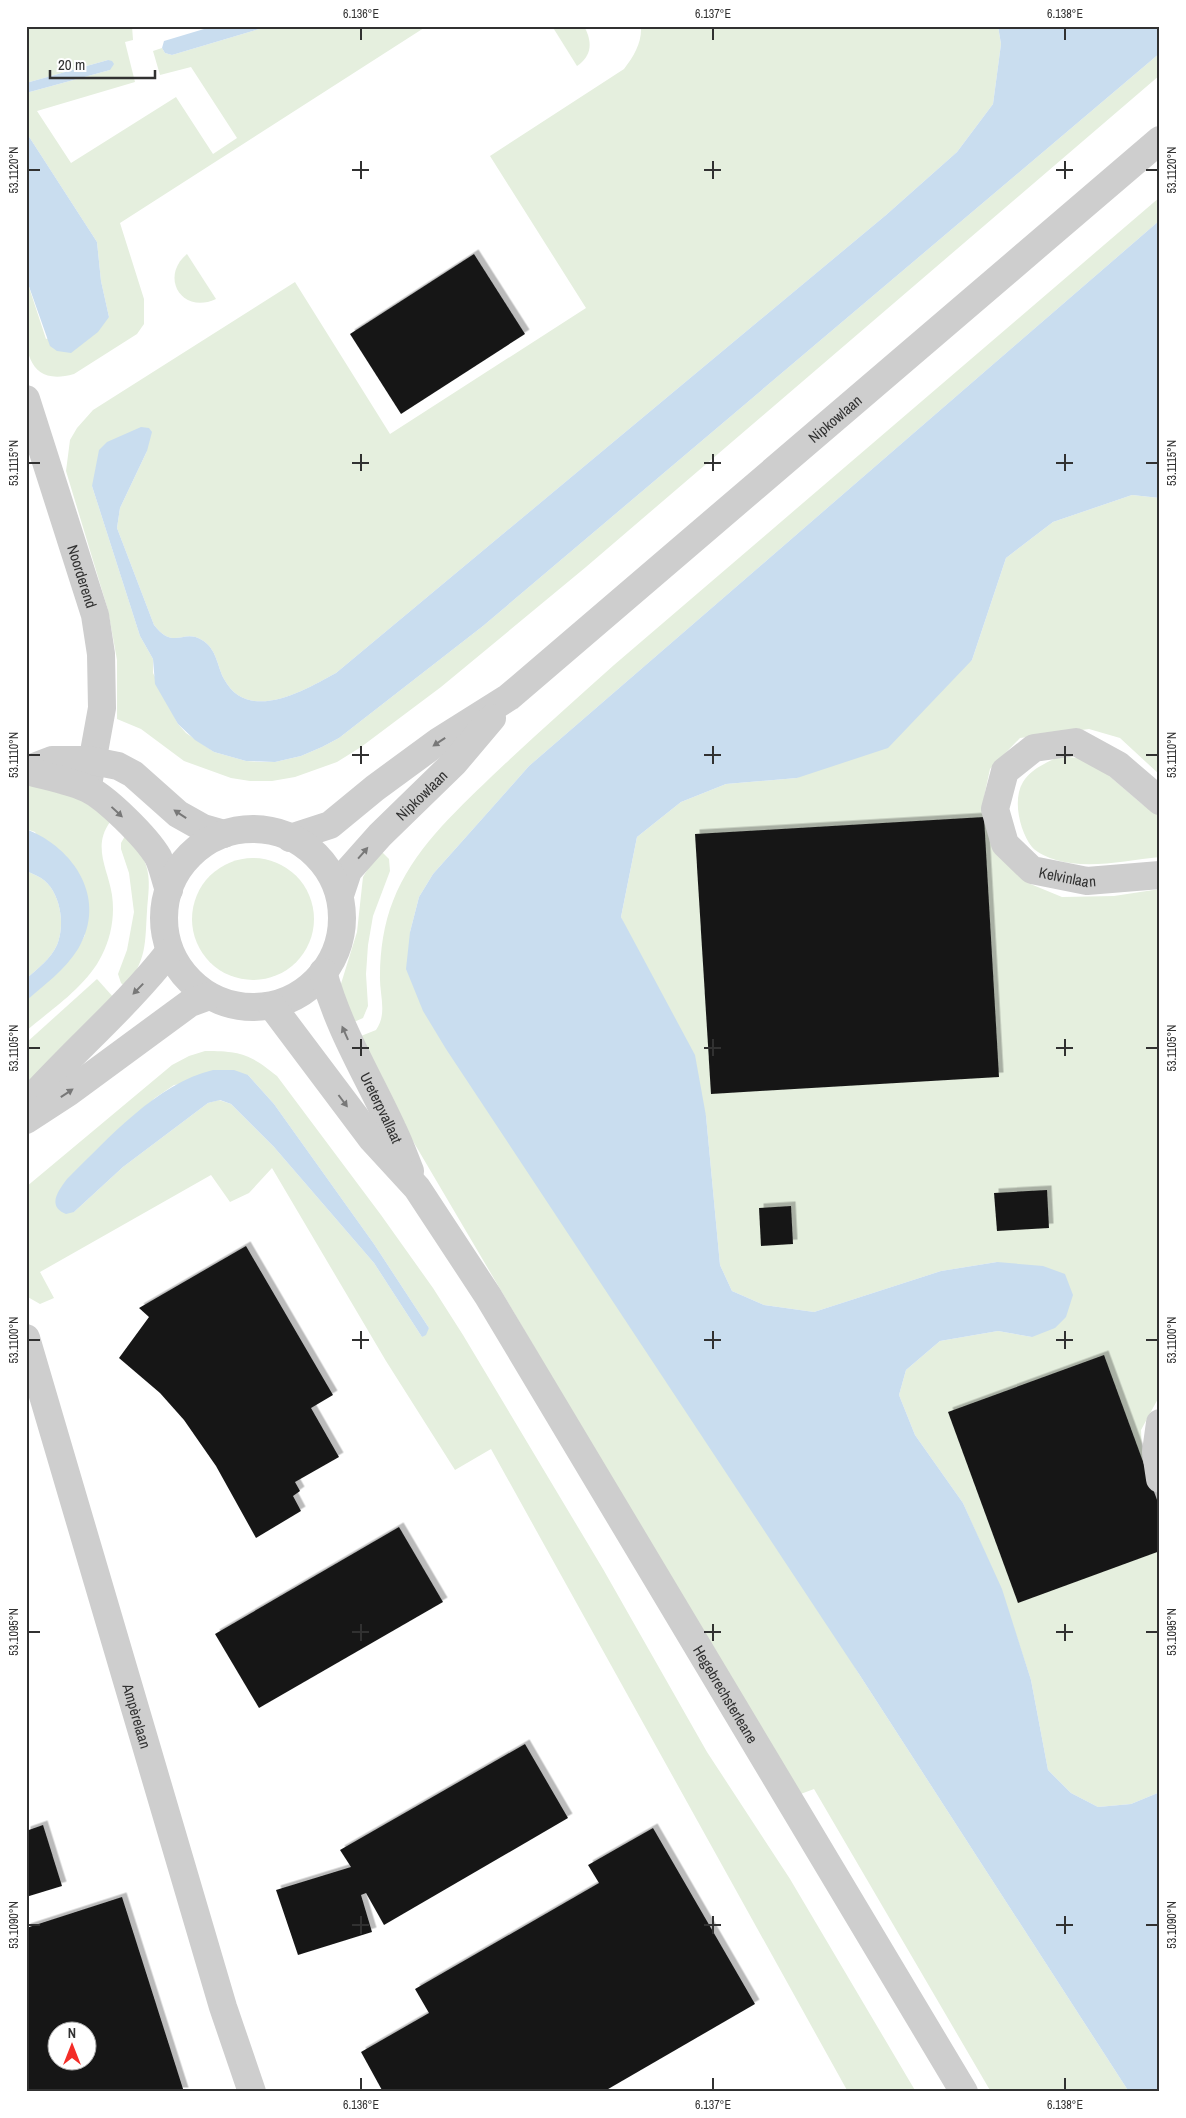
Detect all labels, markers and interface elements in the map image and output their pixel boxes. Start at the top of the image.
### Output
text: 6.136°E [343,6,379,22]
text: 6.137°E [695,6,731,22]
text: 6.138°E [1047,6,1083,22]
scale bar [50,48,155,80]
text: 20 m [58,54,85,75]
text: 53.1120°N [6,147,22,193]
text: 53.1120°N [1164,147,1180,193]
street label: Nipkowlaan [803,389,866,447]
text: 53.1115°N [6,440,22,486]
text: 53.1115°N [1164,440,1180,486]
street label: Noorderend [63,542,102,610]
text: 53.1110°N [6,732,22,778]
text: 53.1110°N [1164,732,1180,778]
one-way arrow [432,737,445,747]
street label: Nipkowlaan [391,765,452,825]
one-way arrow [110,806,122,818]
one-way arrow [173,809,187,819]
one-way arrow [358,847,369,860]
street label: Kelvinlaan [1037,861,1097,892]
one-way arrow [132,983,144,995]
text: 53.1105°N [6,1025,22,1071]
text: 53.1105°N [1164,1025,1180,1071]
one-way arrow [340,1026,348,1040]
street label: Ureterpvallaat [355,1068,408,1147]
one-way arrow [60,1088,74,1098]
one-way arrow [338,1094,348,1108]
text: 53.1100°N [6,1317,22,1363]
text: 53.1100°N [1164,1317,1180,1363]
text: 53.1095°N [6,1608,22,1656]
text: 53.1095°N [1164,1608,1180,1656]
street label: Hegebrechsterleane [689,1641,764,1747]
street label: Ampèrelaan [118,1680,157,1751]
text: 53.1090°N [6,1901,22,1949]
text: 53.1090°N [1164,1901,1180,1949]
north arrow [48,2020,98,2070]
text: N [68,2024,76,2042]
text: 6.136°E [343,2097,379,2113]
text: 6.137°E [695,2097,731,2113]
text: 6.138°E [1047,2097,1083,2113]

